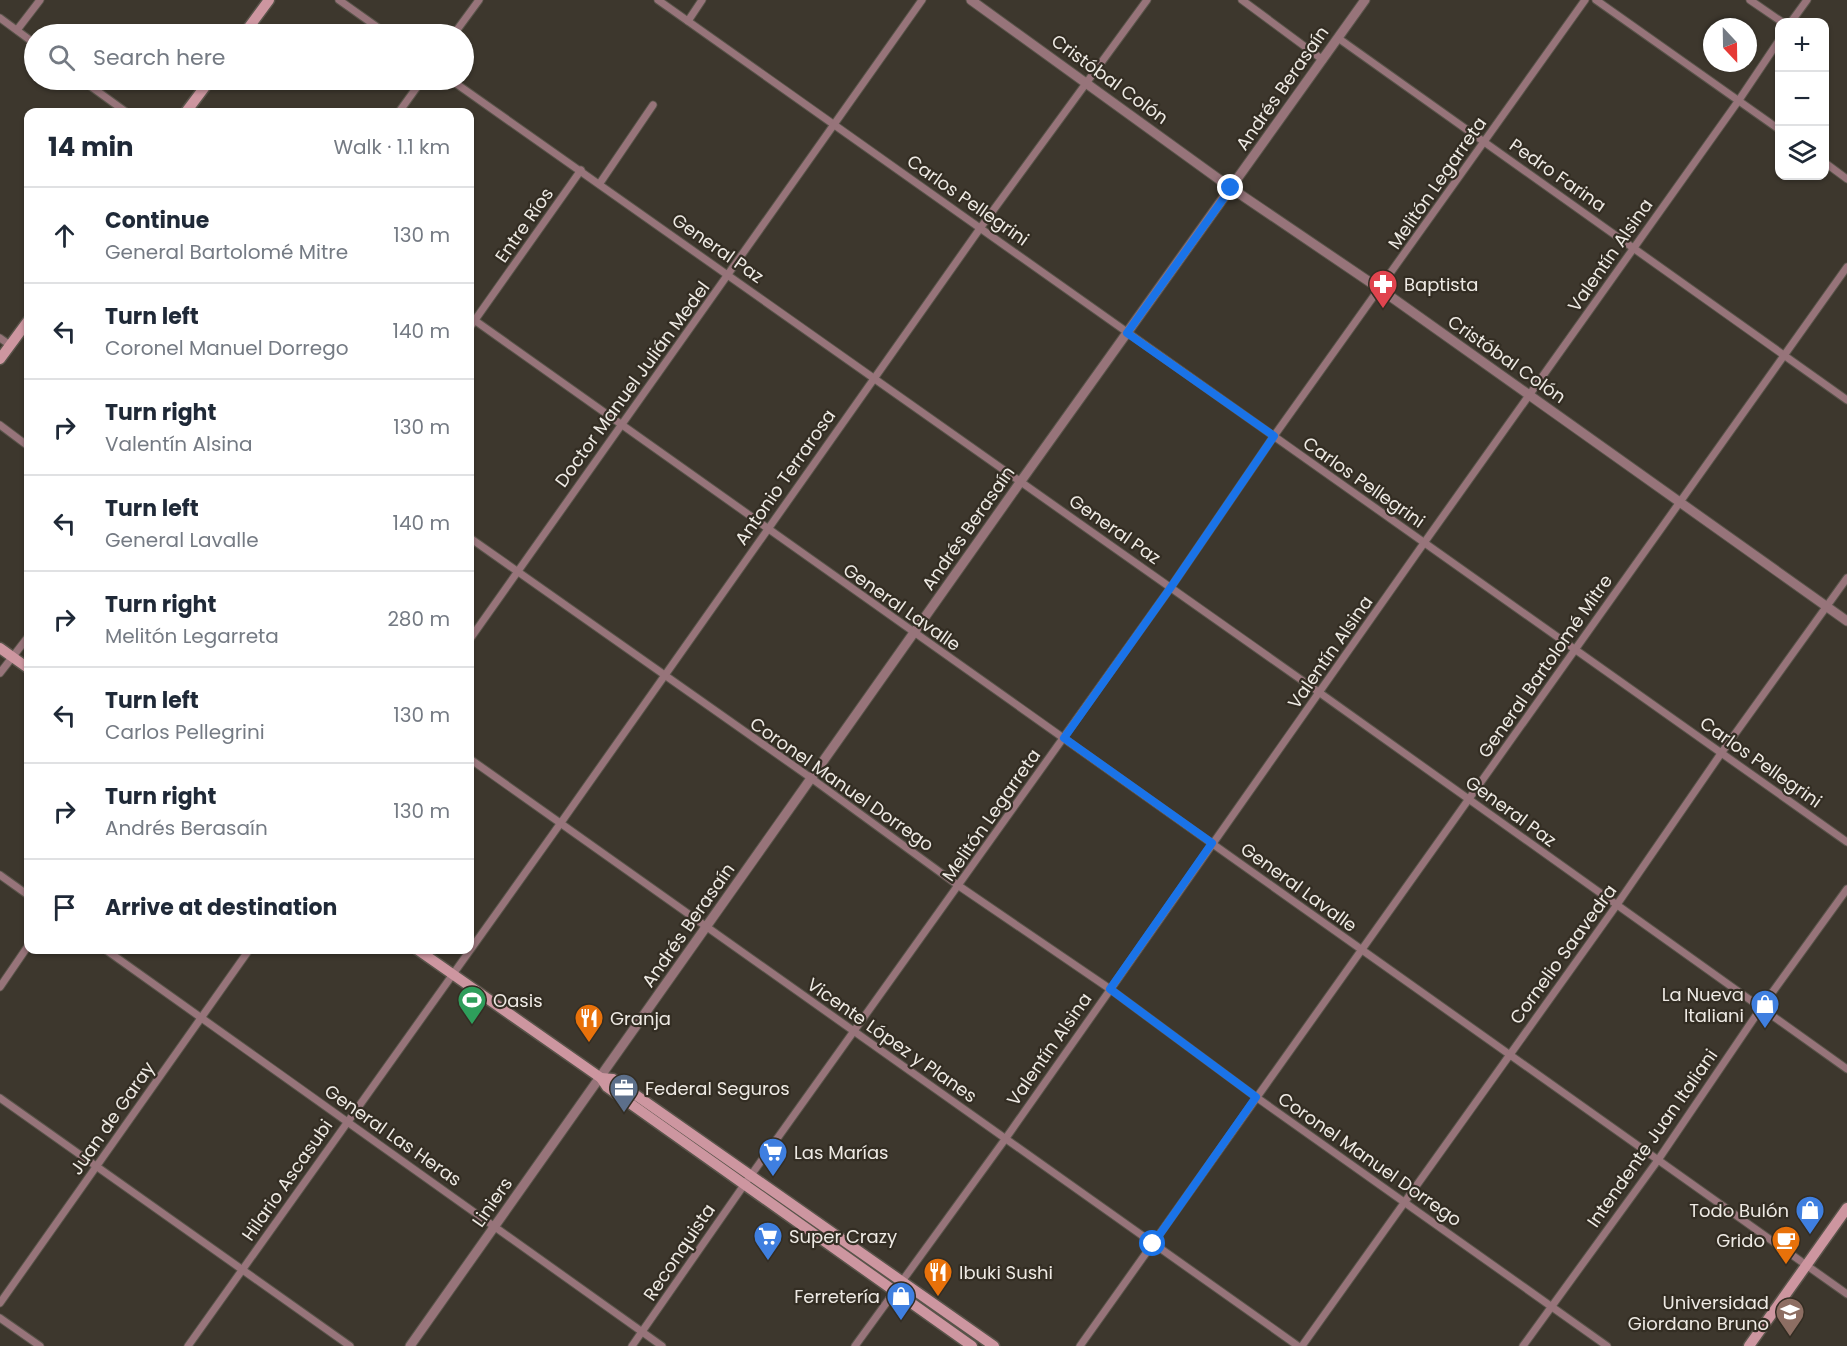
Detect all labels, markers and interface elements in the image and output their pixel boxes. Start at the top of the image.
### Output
north arrow [1703,18,1757,72]
map controls [1775,18,1829,180]
button: + [1775,18,1829,72]
street label: Andrés Berasaín [1230,21,1334,155]
search box [24,24,474,90]
street label: Cristóbal Colón [1046,28,1174,130]
icon: search [45,41,78,74]
text: Search here [93,42,226,73]
button: − [1775,72,1829,126]
street label: Melitón Legarreta [1382,112,1492,254]
button: layers [1775,126,1829,180]
text: 14 min [48,129,134,165]
street label: Pedro Farina [1505,132,1611,218]
text: Walk · 1.1 km [334,133,450,161]
street label: Carlos Pellegrini [902,149,1034,251]
route end [1217,174,1243,200]
street label: Entre Ríos [489,182,559,268]
street label: Valentín Alsina [1562,193,1658,317]
text: Continue [105,205,209,236]
street label: General Paz [667,207,769,289]
icon: ahead [48,219,81,252]
text: 130 m [393,221,450,249]
text: General Bartolomé Mitre [105,238,348,266]
pharmacy icon: Baptista [1367,268,1399,310]
place label: Baptista [1404,272,1478,297]
street label: Doctor Manuel Julián Medel [549,276,715,492]
text: Turn left [105,301,199,332]
street label: Cristóbal Colón [1443,309,1571,409]
icon: left [48,315,81,348]
text: 140 m [393,317,450,345]
text: Coronel Manuel Dorrego [105,334,349,362]
text: Turn right [105,397,216,428]
street label: Antonio Terrarosa [729,404,841,550]
icon: right [48,411,81,444]
text: 130 m [393,413,450,441]
text: Valentín Alsina [105,430,253,458]
street label: Carlos Pellegrini [1298,431,1430,533]
street label: Andrés Berasaín [916,461,1020,595]
street label: General Paz [1064,488,1166,570]
text: Turn left [105,493,199,524]
icon: left [48,507,81,540]
text: 140 m [393,509,450,537]
text: General Lavalle [105,526,259,554]
street label: General Lavalle [838,557,966,657]
street label: General Bartolomé Mitre [1472,569,1618,763]
text: Turn right [105,589,216,620]
street label: Valentín Alsina [1282,590,1378,714]
icon: right [48,603,81,636]
text: 280 m [387,605,450,633]
text: Melitón Legarreta [105,622,279,650]
text: Turn left [105,685,199,716]
icon: left [48,699,81,732]
text: 130 m [393,701,450,729]
street label: Coronel Manuel Dorrego [745,711,939,857]
street label: Carlos Pellegrini [1695,711,1827,813]
text: Carlos Pellegrini [105,718,265,746]
street label: Melitón Legarreta [936,744,1046,886]
street label: General Paz [1460,770,1562,852]
text: Turn right [105,781,216,812]
icon: right [48,795,81,828]
text: 130 m [393,797,450,825]
text: Andrés Berasaín [105,814,268,842]
street label: General Lavalle [1236,836,1362,938]
street label: Andrés Berasaín [636,858,740,992]
street label: Cornelio Saavedra [1504,879,1622,1029]
icon: arrive [48,891,81,924]
text: Arrive at destination [105,892,337,923]
street label: Vicente López y Planes [802,972,982,1108]
place label: La Nueva Italiani [1662,982,1744,1028]
sports icon: Oasis [456,984,488,1026]
street label: Valentín Alsina [1001,987,1097,1111]
place label: Oasis [493,988,543,1013]
shop icon: La Nueva Italiani [1749,988,1781,1030]
restaurant icon: Granja [573,1002,605,1044]
place label: Granja [610,1006,671,1031]
street label: Intendente Juan Italiani [1581,1044,1723,1232]
street label: Juan de Garay [64,1056,160,1180]
office icon: Federal Seguros [608,1072,640,1114]
place label: Federal Seguros [645,1076,790,1101]
street label: General Las Heras [319,1078,467,1192]
street label: Coronel Manuel Dorrego [1273,1086,1467,1232]
street label: Hilario Ascasubi [236,1114,338,1246]
supermarket icon: Las Marías [757,1136,789,1178]
place label: Las Marías [794,1140,889,1165]
street label: Liniers [466,1172,518,1232]
shop icon: Todo Bulón [1794,1194,1826,1236]
street label: Reconquista [637,1198,721,1306]
place label: Todo Bulón [1689,1198,1789,1223]
supermarket icon: Super Crazy [752,1220,784,1262]
place label: Super Crazy [789,1224,897,1249]
cafe icon: Grido [1770,1224,1802,1266]
place label: Grido [1716,1228,1765,1253]
route start [1139,1230,1165,1256]
restaurant icon: Ibuki Sushi [922,1256,954,1298]
place label: Ibuki Sushi [959,1260,1053,1285]
shop icon: Ferretería [885,1280,917,1322]
place label: Ferretería [794,1284,880,1309]
place label: Universidad Giordano Bruno [1628,1290,1769,1336]
school or university icon: Universidad Giordano Bruno [1774,1296,1806,1338]

